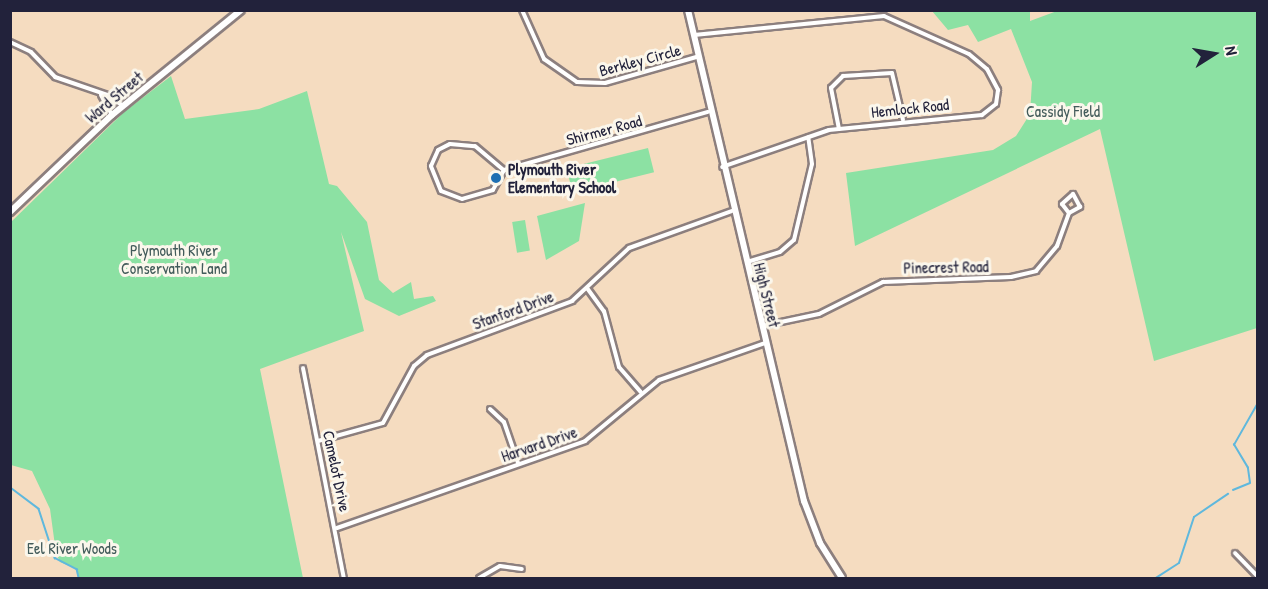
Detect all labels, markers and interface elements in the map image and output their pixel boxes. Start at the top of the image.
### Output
north arrow [1184,24,1244,84]
street label: Berkley Circle [597,40,683,80]
text: N [1220,44,1243,57]
street label: Ward Street [81,67,147,127]
street label: Hemlock Road [870,94,950,122]
park label: Cassidy Field [1026,101,1100,121]
street label: Shirmer Road [564,111,644,149]
place label: Plymouth River Elementary School [508,159,616,197]
marker: Plymouth River Elementary School [489,171,503,185]
park label: Plymouth River Conservation Land [121,240,227,278]
street label: Pinecrest Road [903,257,989,277]
street label: High Street [750,261,784,329]
street label: Stanford Drive [470,286,556,334]
street label: Harvard Drive [499,422,579,466]
street label: Camelot Drive [319,429,355,513]
park label: Eel River Woods [27,538,117,558]

